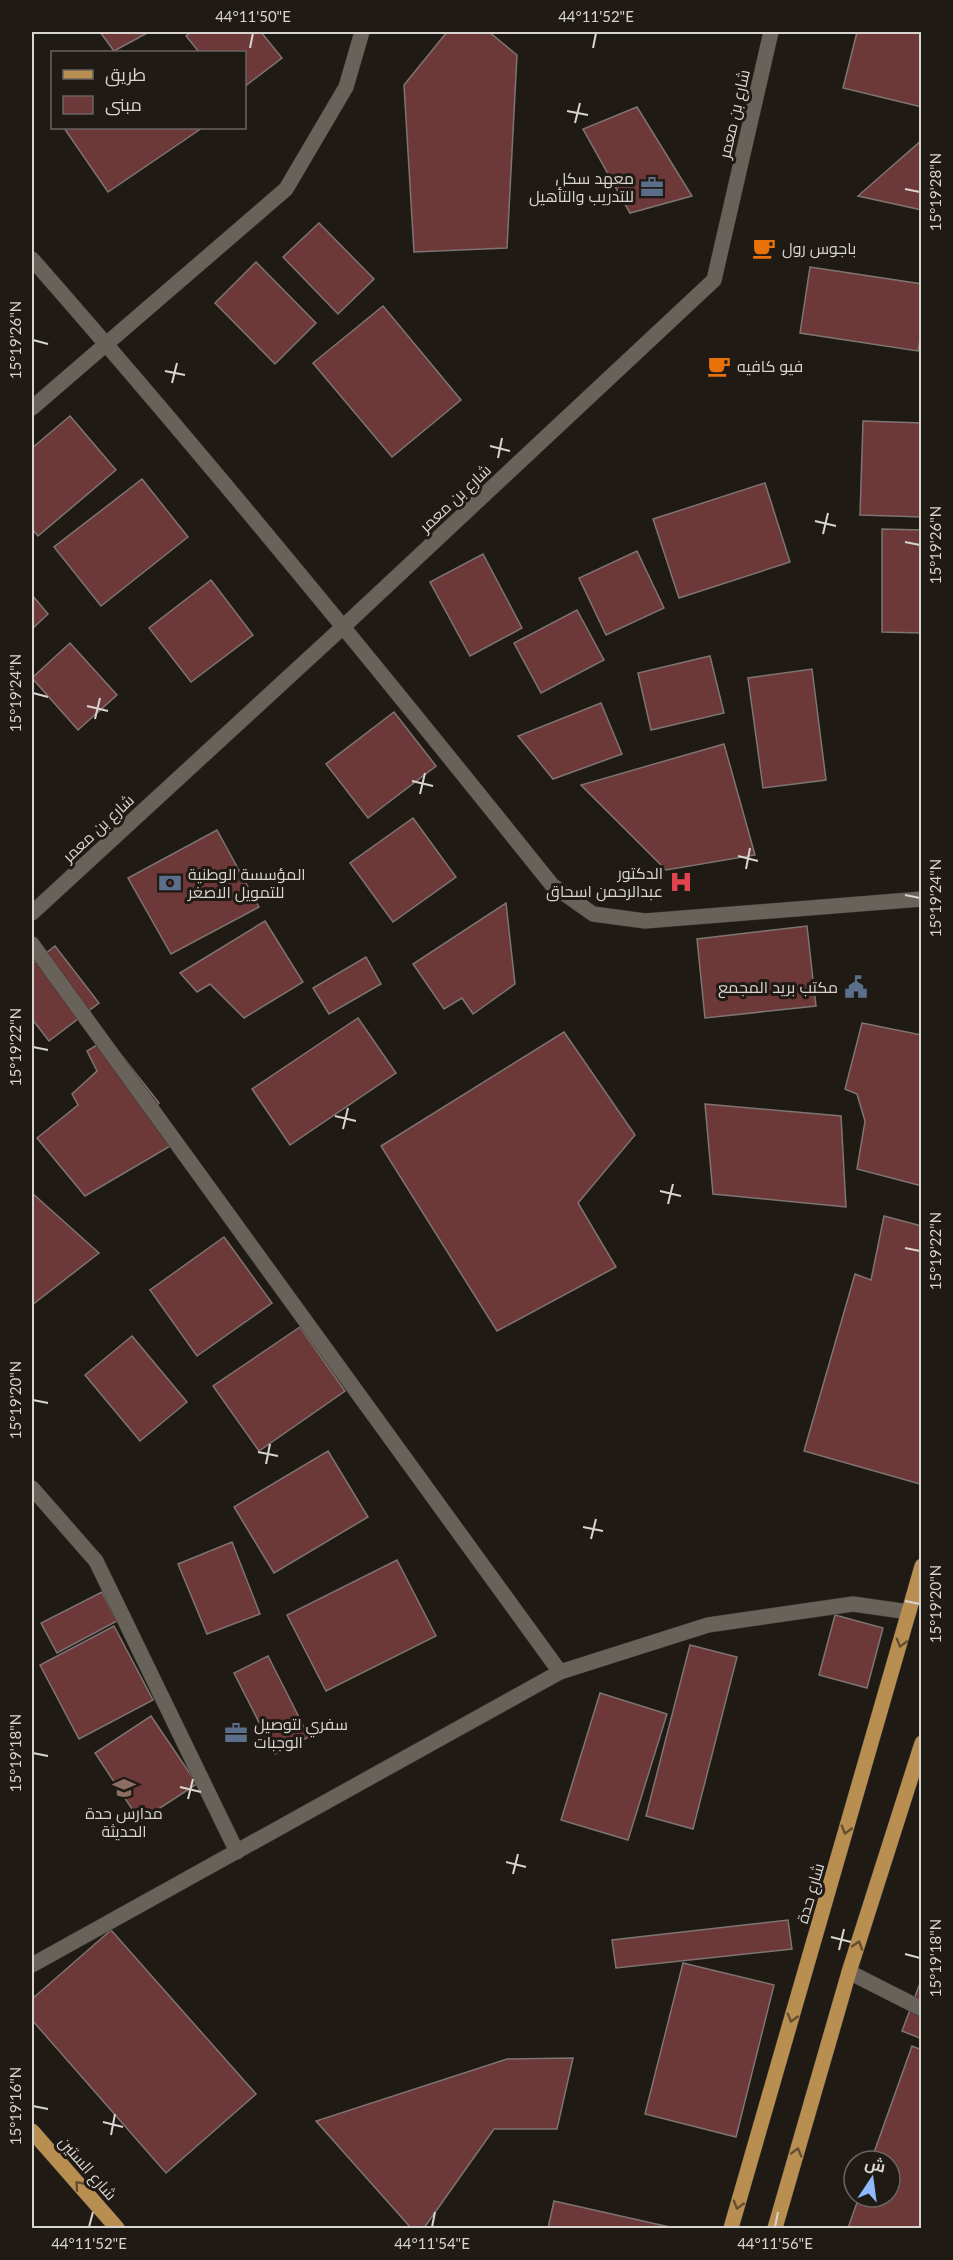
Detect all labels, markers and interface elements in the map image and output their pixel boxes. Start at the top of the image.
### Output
text: 44°11'50"E [215,7,291,25]
text: 44°11'52"E [558,7,634,25]
legend [51,51,246,129]
text: طريق [105,63,146,87]
street label: شارع بن معمر [714,68,756,162]
text: مبنى [105,93,142,116]
text: 15°19'28"N [926,153,944,231]
place label: معهد سكل للتدريب والتأهيل [529,168,634,207]
office icon: معهد سكل للتدريب والتأهيل [639,174,665,200]
cafe icon: باجوس رول [751,235,777,261]
place label: باجوس رول [782,238,856,259]
text: 15°19'26"N [6,301,24,379]
cafe icon: فيو كافيه [706,353,732,379]
place label: فيو كافيه [737,356,803,376]
street label: شارع بن معمر [414,460,496,538]
text: 15°19'26"N [926,506,944,584]
text: 15°19'24"N [6,654,24,732]
street label: شارع بن معمر [57,790,139,868]
text: 15°19'24"N [926,859,944,937]
place label: الدكتور عبدالرحمن اسحاق [546,863,663,902]
place label: المؤسسة الوطنية للتمويل الاصغر [187,864,306,903]
hospital icon: الدكتور عبدالرحمن اسحاق [668,869,694,895]
bank icon: المؤسسة الوطنية للتمويل الاصغر [157,870,183,896]
public building icon: مكتب بريد المجمع [843,974,869,1000]
place label: مكتب بريد المجمع [718,977,838,999]
text: 15°19'22"N [6,1008,24,1086]
text: 15°19'22"N [926,1212,944,1290]
text: 15°19'20"N [6,1361,24,1439]
text: 15°19'20"N [926,1565,944,1643]
one-way arrow [895,1638,908,1648]
text: 15°19'18"N [6,1714,24,1792]
place label: سفري لتوصيل الوجبات [254,1714,348,1752]
office icon: سفري لتوصيل الوجبات [223,1720,249,1746]
school or university icon: مدارس حدة الحديثة [111,1775,137,1801]
place label: مدارس حدة الحديثة [85,1803,163,1841]
one-way arrow [841,1824,853,1835]
street label: شارع حدة [792,1861,830,1926]
text: 15°19'18"N [926,1919,944,1997]
one-way arrow [851,1940,863,1951]
one-way arrow [787,2012,799,2022]
text: 15°19'16"N [6,2067,24,2145]
street label: شارع الستين [53,2132,121,2205]
one-way arrow [790,2147,802,2158]
north arrow [842,2149,902,2209]
text: ش [863,2152,888,2176]
one-way arrow [75,2181,86,2191]
one-way arrow [733,2199,745,2210]
text: 44°11'52"E [51,2234,127,2252]
text: 44°11'54"E [394,2234,470,2252]
text: 44°11'56"E [737,2234,813,2252]

